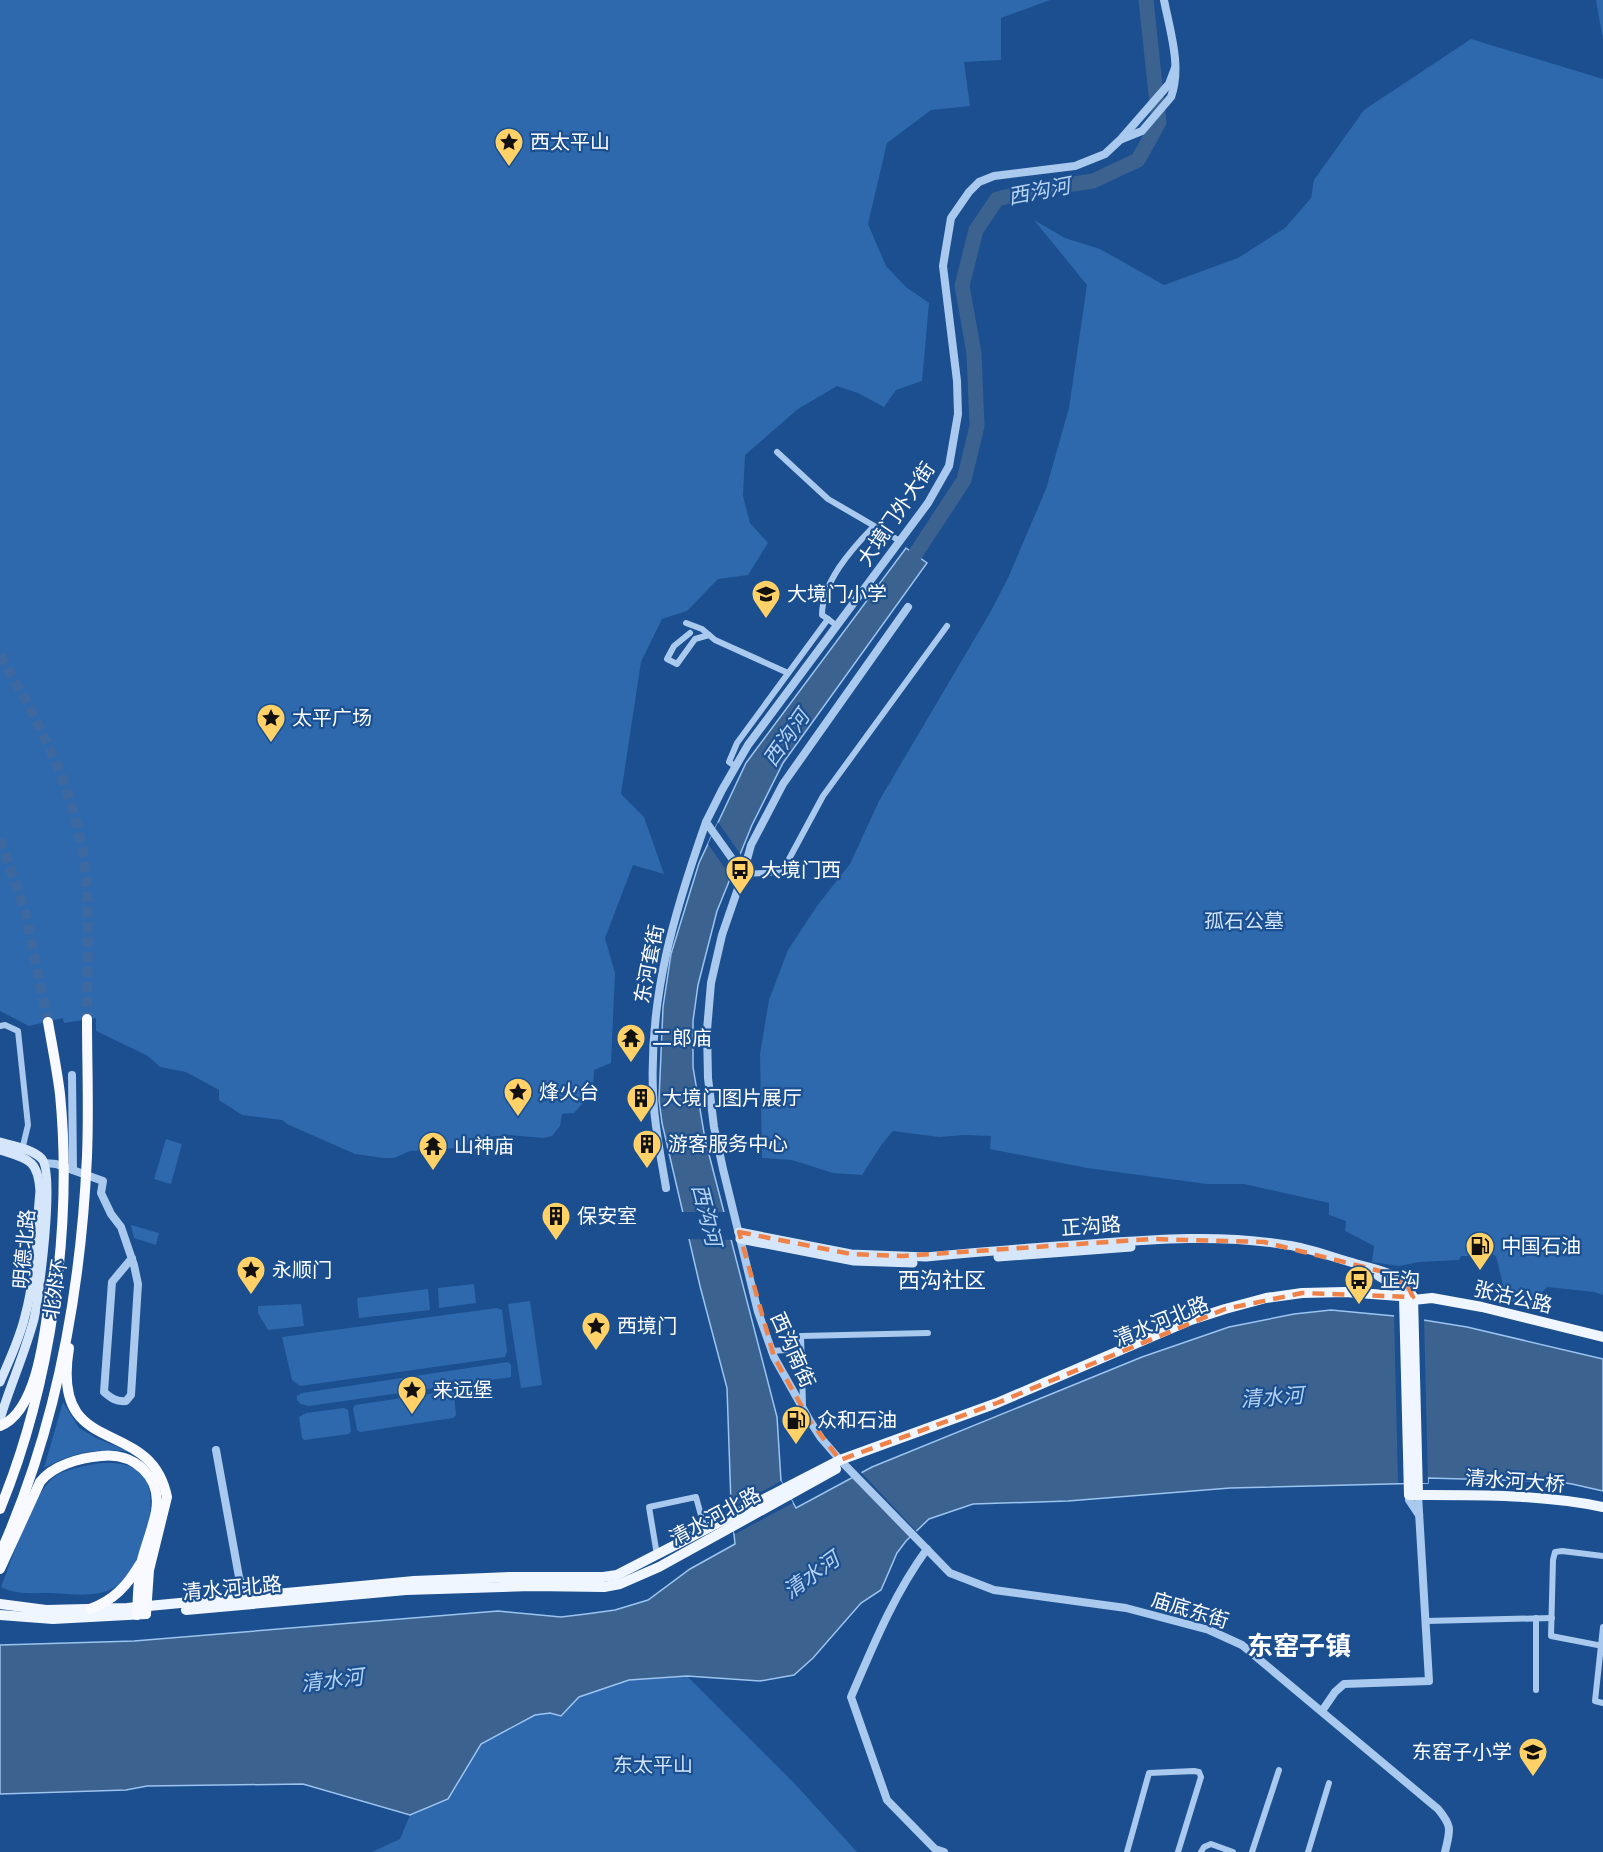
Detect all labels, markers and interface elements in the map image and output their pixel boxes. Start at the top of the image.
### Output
place icon: 西太平山 [493,126,525,168]
place label: 西太平山 [530,130,610,154]
water label: 西沟河 [1006,172,1076,209]
street label: 大境门外大街 [852,458,940,570]
school or university icon: 大境门小学 [750,578,782,620]
place label: 大境门小学 [787,582,887,606]
place icon: 太平广场 [255,702,287,744]
water label: 西沟河 [758,702,817,771]
place label: 太平广场 [292,706,372,730]
bus stop icon: 大境门西 [724,854,756,896]
place label: 大境门西 [761,858,841,882]
park label: 孤石公墓 [1204,909,1284,933]
street label: 东河套街 [630,922,668,1006]
temple icon: 二郎庙 [615,1022,647,1064]
place label: 二郎庙 [652,1026,712,1050]
place icon: 烽火台 [502,1076,534,1118]
place label: 烽火台 [539,1080,599,1104]
building icon: 大境门图片展厅 [625,1082,657,1124]
place label: 大境门图片展厅 [662,1086,802,1110]
building icon: 游客服务中心 [631,1128,663,1170]
temple icon: 山神庙 [417,1130,449,1172]
place label: 游客服务中心 [668,1132,788,1156]
place label: 山神庙 [454,1134,514,1158]
water label: 西沟河 [687,1181,728,1252]
building icon: 保安室 [540,1200,572,1242]
place label: 保安室 [577,1204,637,1228]
street label: 明德北路 [9,1208,39,1290]
street label: 正沟路 [1060,1212,1122,1240]
fuel station icon: 中国石油 [1464,1230,1496,1272]
place label: 中国石油 [1501,1234,1581,1258]
place icon: 永顺门 [235,1254,267,1296]
street label: 北外环 [38,1257,72,1321]
place label: 永顺门 [272,1258,332,1282]
bus stop icon: 正沟 [1343,1264,1375,1306]
district label: 西沟社区 [898,1267,986,1294]
place label: 正沟 [1380,1268,1420,1292]
street label: 张沽公路 [1471,1276,1555,1318]
street label: 清水河北路 [1110,1291,1212,1351]
street label: 西沟南街 [766,1309,820,1391]
place icon: 西境门 [580,1310,612,1352]
place label: 西境门 [617,1314,677,1338]
place icon: 来远堡 [396,1374,428,1416]
place label: 来远堡 [433,1378,493,1402]
water label: 清水河 [1240,1382,1308,1412]
fuel station icon: 众和石油 [780,1404,812,1446]
place label: 众和石油 [817,1408,897,1432]
street label: 清水河大桥 [1464,1466,1566,1496]
street label: 清水河北路 [665,1482,765,1550]
water label: 清水河 [778,1544,847,1604]
street label: 清水河北路 [181,1572,283,1604]
street label: 庙底东街 [1148,1587,1232,1633]
district label: 东窑子镇 [1247,1630,1351,1662]
water label: 清水河 [299,1663,369,1696]
school or university icon: 东窑子小学 [1517,1736,1549,1778]
place label: 东窑子小学 [1412,1740,1512,1764]
park label: 东太平山 [613,1753,693,1777]

